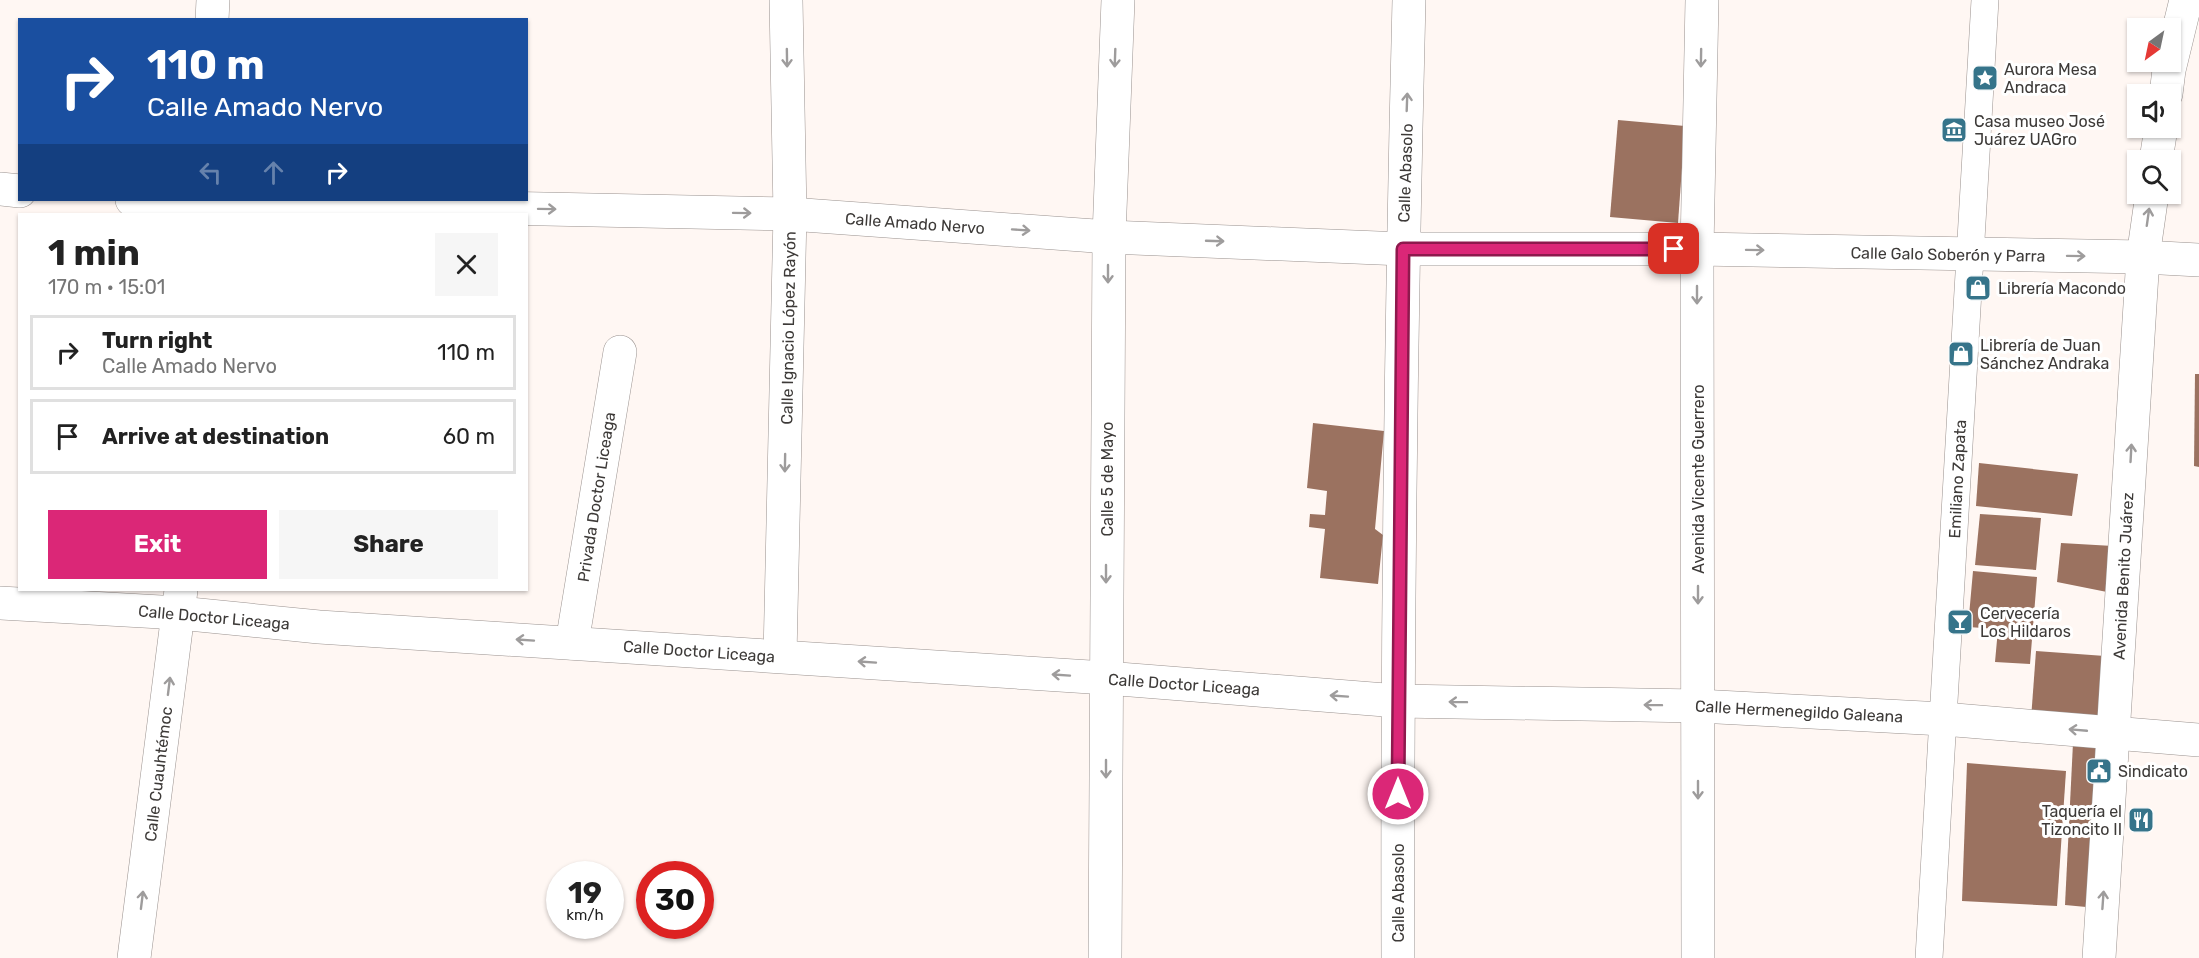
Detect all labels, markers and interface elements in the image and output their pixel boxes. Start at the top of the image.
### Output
north arrow [2127,18,2181,72]
map controls [2127,18,2181,204]
text: 110 m [147,40,265,90]
icon: right [48,42,126,120]
one-way arrow [781,48,793,68]
one-way arrow [1110,48,1121,68]
one-way arrow [1695,48,1707,68]
place label: Aurora Mesa Andraca [2004,60,2097,97]
place icon: Aurora Mesa Andraca [1970,63,2000,93]
button: sound [2127,84,2181,138]
text: Calle Amado Nervo [147,91,383,123]
one-way arrow [1401,92,1412,112]
place label: Casa museo José Juárez UAGro [1974,112,2105,149]
museum icon: Casa museo José Juárez UAGro [1939,115,1969,145]
street label: Calle Abasolo [1394,123,1417,223]
button: search [2127,150,2181,204]
icon: left [194,156,227,189]
icon: ahead [257,156,290,189]
icon: right [320,156,353,189]
one-way arrow [537,203,557,215]
one-way arrow [732,207,752,219]
one-way arrow [2143,208,2154,228]
street label: Calle Amado Nervo [844,209,985,238]
pin [1648,223,1699,274]
one-way arrow [1010,225,1030,236]
text: 1 min [48,231,140,274]
street label: Calle Ignacio López Rayón [777,231,800,425]
icon: arrive [1657,232,1690,265]
button: close [435,233,498,296]
one-way arrow [1205,236,1225,247]
street label: Calle Galo Soberón y Parra [1850,243,2046,266]
one-way arrow [1745,244,1765,256]
one-way arrow [2066,250,2086,262]
one-way arrow [1102,264,1114,284]
shop icon: Librería Macondo [1963,273,1993,303]
text: 170 m · 15:01 [48,275,165,299]
place label: Librería Macondo [1998,279,2126,298]
one-way arrow [1691,285,1703,305]
text: Turn right [102,327,212,354]
icon: right [51,336,84,369]
place label: Librería de Juan Sánchez Andraka [1980,336,2109,373]
text: 110 m [437,339,495,366]
shop icon: Librería de Juan Sánchez Andraka [1946,339,1976,369]
text: Calle Amado Nervo [102,354,277,378]
street label: Avenida Vicente Guerrero [1689,384,1708,574]
street label: Privada Doctor Liceaga [574,411,619,583]
street label: Emiliano Zapata [1945,419,1970,539]
icon: arrive [51,420,84,453]
street label: Calle 5 de Mayo [1098,421,1117,537]
text: Arrive at destination [102,423,329,450]
text: 60 m [443,423,495,450]
one-way arrow [2125,444,2136,464]
one-way arrow [779,453,791,473]
street label: Avenida Benito Juárez [2110,492,2137,660]
button: Exit [48,510,267,579]
button: Share [279,510,498,579]
one-way arrow [1100,564,1112,584]
one-way arrow [1692,585,1704,605]
street label: Calle Doctor Liceaga [137,601,291,634]
place label: Cervecería Los Hildaros [1980,604,2071,641]
bar icon: Cervecería Los Hildaros [1945,607,1975,637]
one-way arrow [516,634,536,645]
street label: Calle Doctor Liceaga [622,637,776,666]
one-way arrow [857,656,877,667]
one-way arrow [1052,669,1072,680]
street label: Calle Doctor Liceaga [1107,670,1261,699]
one-way arrow [164,676,175,696]
one-way arrow [1330,691,1350,702]
one-way arrow [1448,696,1468,708]
street label: Calle Hermenegildo Galeana [1694,697,1903,726]
one-way arrow [1643,699,1663,711]
street label: Calle Cuauhtémoc [141,705,176,843]
one-way arrow [2068,724,2088,735]
public building icon: Sindicato [2084,756,2114,786]
one-way arrow [1100,759,1112,779]
position arrow [1366,762,1430,826]
place label: Sindicato [2118,762,2188,781]
one-way arrow [1692,780,1704,800]
place label: Taquería el Tizoncito II [2041,802,2122,839]
restaurant icon: Taquería el Tizoncito II [2126,805,2156,835]
street label: Calle Abasolo [1389,843,1408,943]
speed limit sign: 30 [636,861,714,939]
text: 19 [568,875,602,911]
one-way arrow [2098,890,2109,910]
one-way arrow [136,891,147,910]
text: km/h [566,906,604,924]

